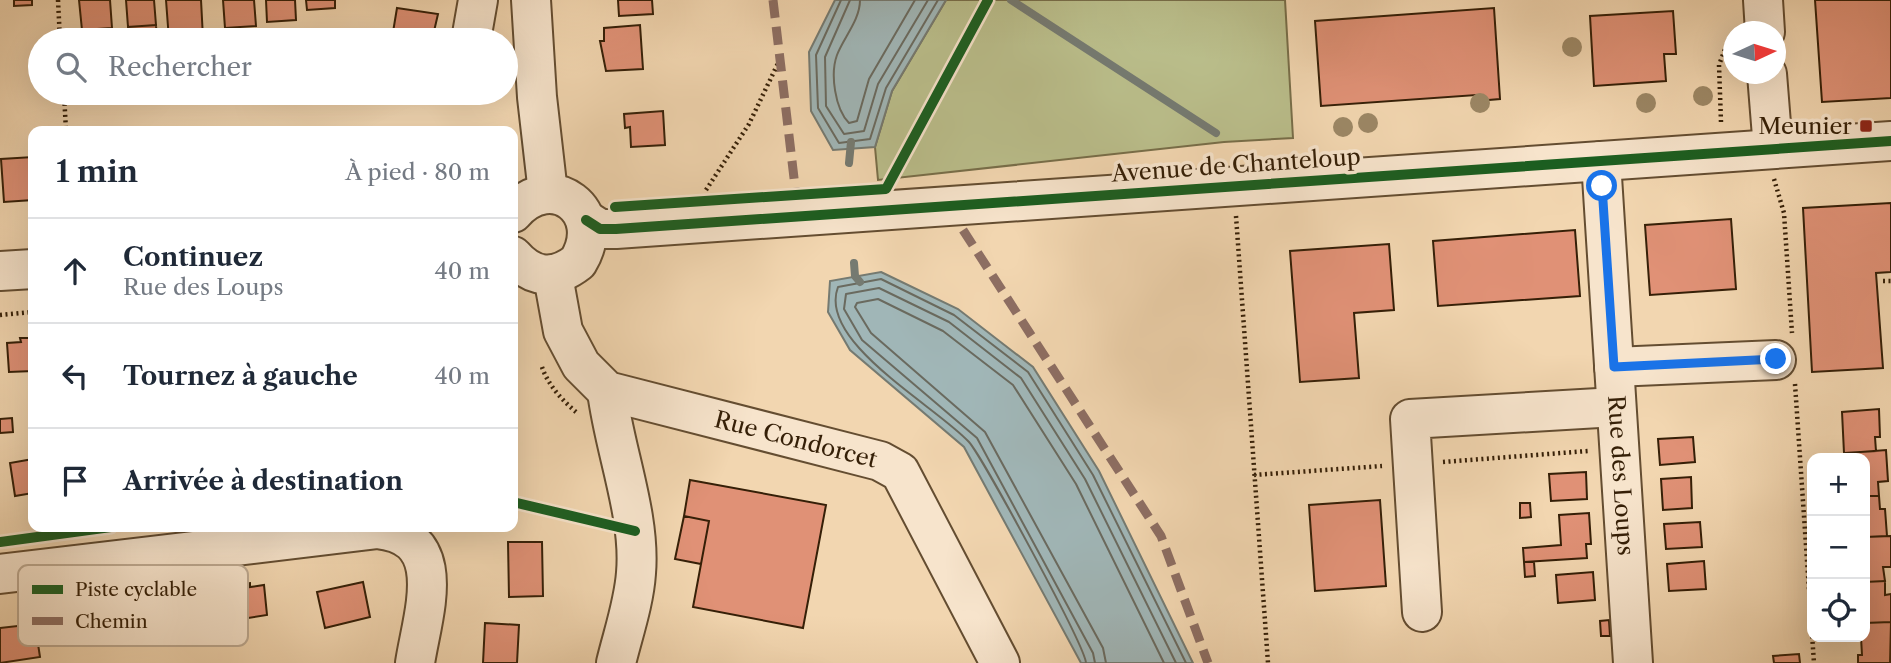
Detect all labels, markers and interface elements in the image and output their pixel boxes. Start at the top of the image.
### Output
north arrow [1723,21,1786,84]
search box [28,28,518,105]
icon: search [52,48,90,86]
text: Rechercher [108,51,252,83]
place label: Meunier [1758,112,1852,140]
marker: Meunier [1858,118,1874,134]
street label: Avenue de Chanteloup [1109,142,1362,188]
text: 1 min [56,153,138,190]
text: À pied · 80 m [345,158,490,186]
route start [1586,170,1617,201]
text: Continuez [123,241,263,273]
icon: ahead [56,252,94,290]
text: 40 m [435,257,490,285]
text: Rue des Loups [123,273,284,301]
route end [1760,343,1791,374]
icon: left [56,357,94,395]
text: Tournez à gauche [123,360,358,392]
text: 40 m [435,362,490,390]
street label: Rue des Loups [1602,394,1640,556]
street label: Rue Condorcet [711,405,880,474]
map controls [1807,453,1870,642]
button: + [1807,453,1870,516]
icon: arrive [56,462,94,500]
text: Arrivée à destination [123,465,403,497]
button: − [1807,516,1870,579]
legend [18,565,248,646]
text: Piste cyclable [75,578,197,601]
button: locate [1807,579,1870,642]
text: Chemin [75,610,148,633]

